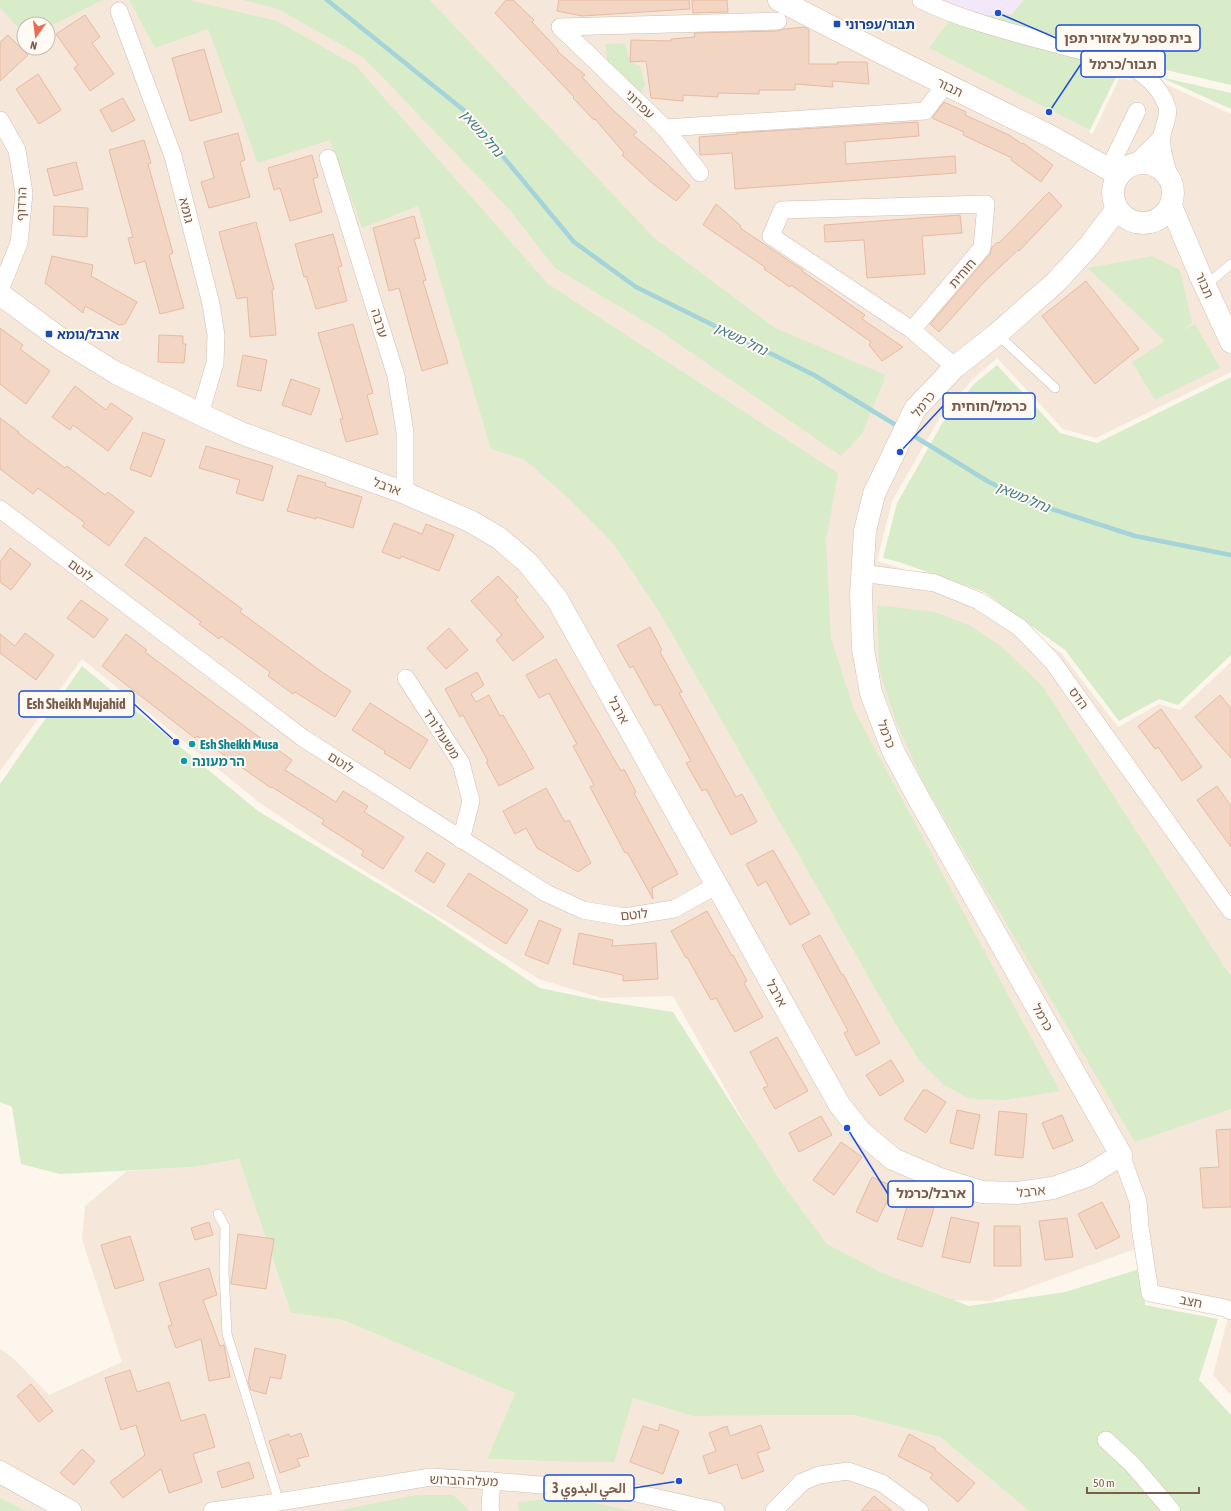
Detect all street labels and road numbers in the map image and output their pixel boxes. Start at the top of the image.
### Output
street label: תבור [934,75,965,100]
street label: עפרוני [622,87,658,122]
street label: הרדוף [13,187,30,221]
street label: גומא [176,196,197,224]
street label: חוחית [946,256,979,291]
street label: תבור [1192,270,1217,301]
street label: ערבה [368,307,391,340]
street label: כרמל [909,388,938,420]
street label: ארבל [371,475,403,498]
street label: לוטם [65,556,96,585]
street label: הדס [1066,685,1091,712]
street label: ארבל [605,694,632,726]
street label: משעול ורד [420,707,463,762]
street label: כרמל [874,718,899,751]
street label: לוטם [325,749,357,776]
street label: לוטם [620,906,649,923]
street label: ארבל [763,977,790,1009]
street label: כרמל [1029,1001,1056,1034]
street label: ארבל [1016,1183,1046,1200]
street label: חצב [1178,1292,1204,1311]
street label: מעלה הברוש [429,1472,499,1489]

